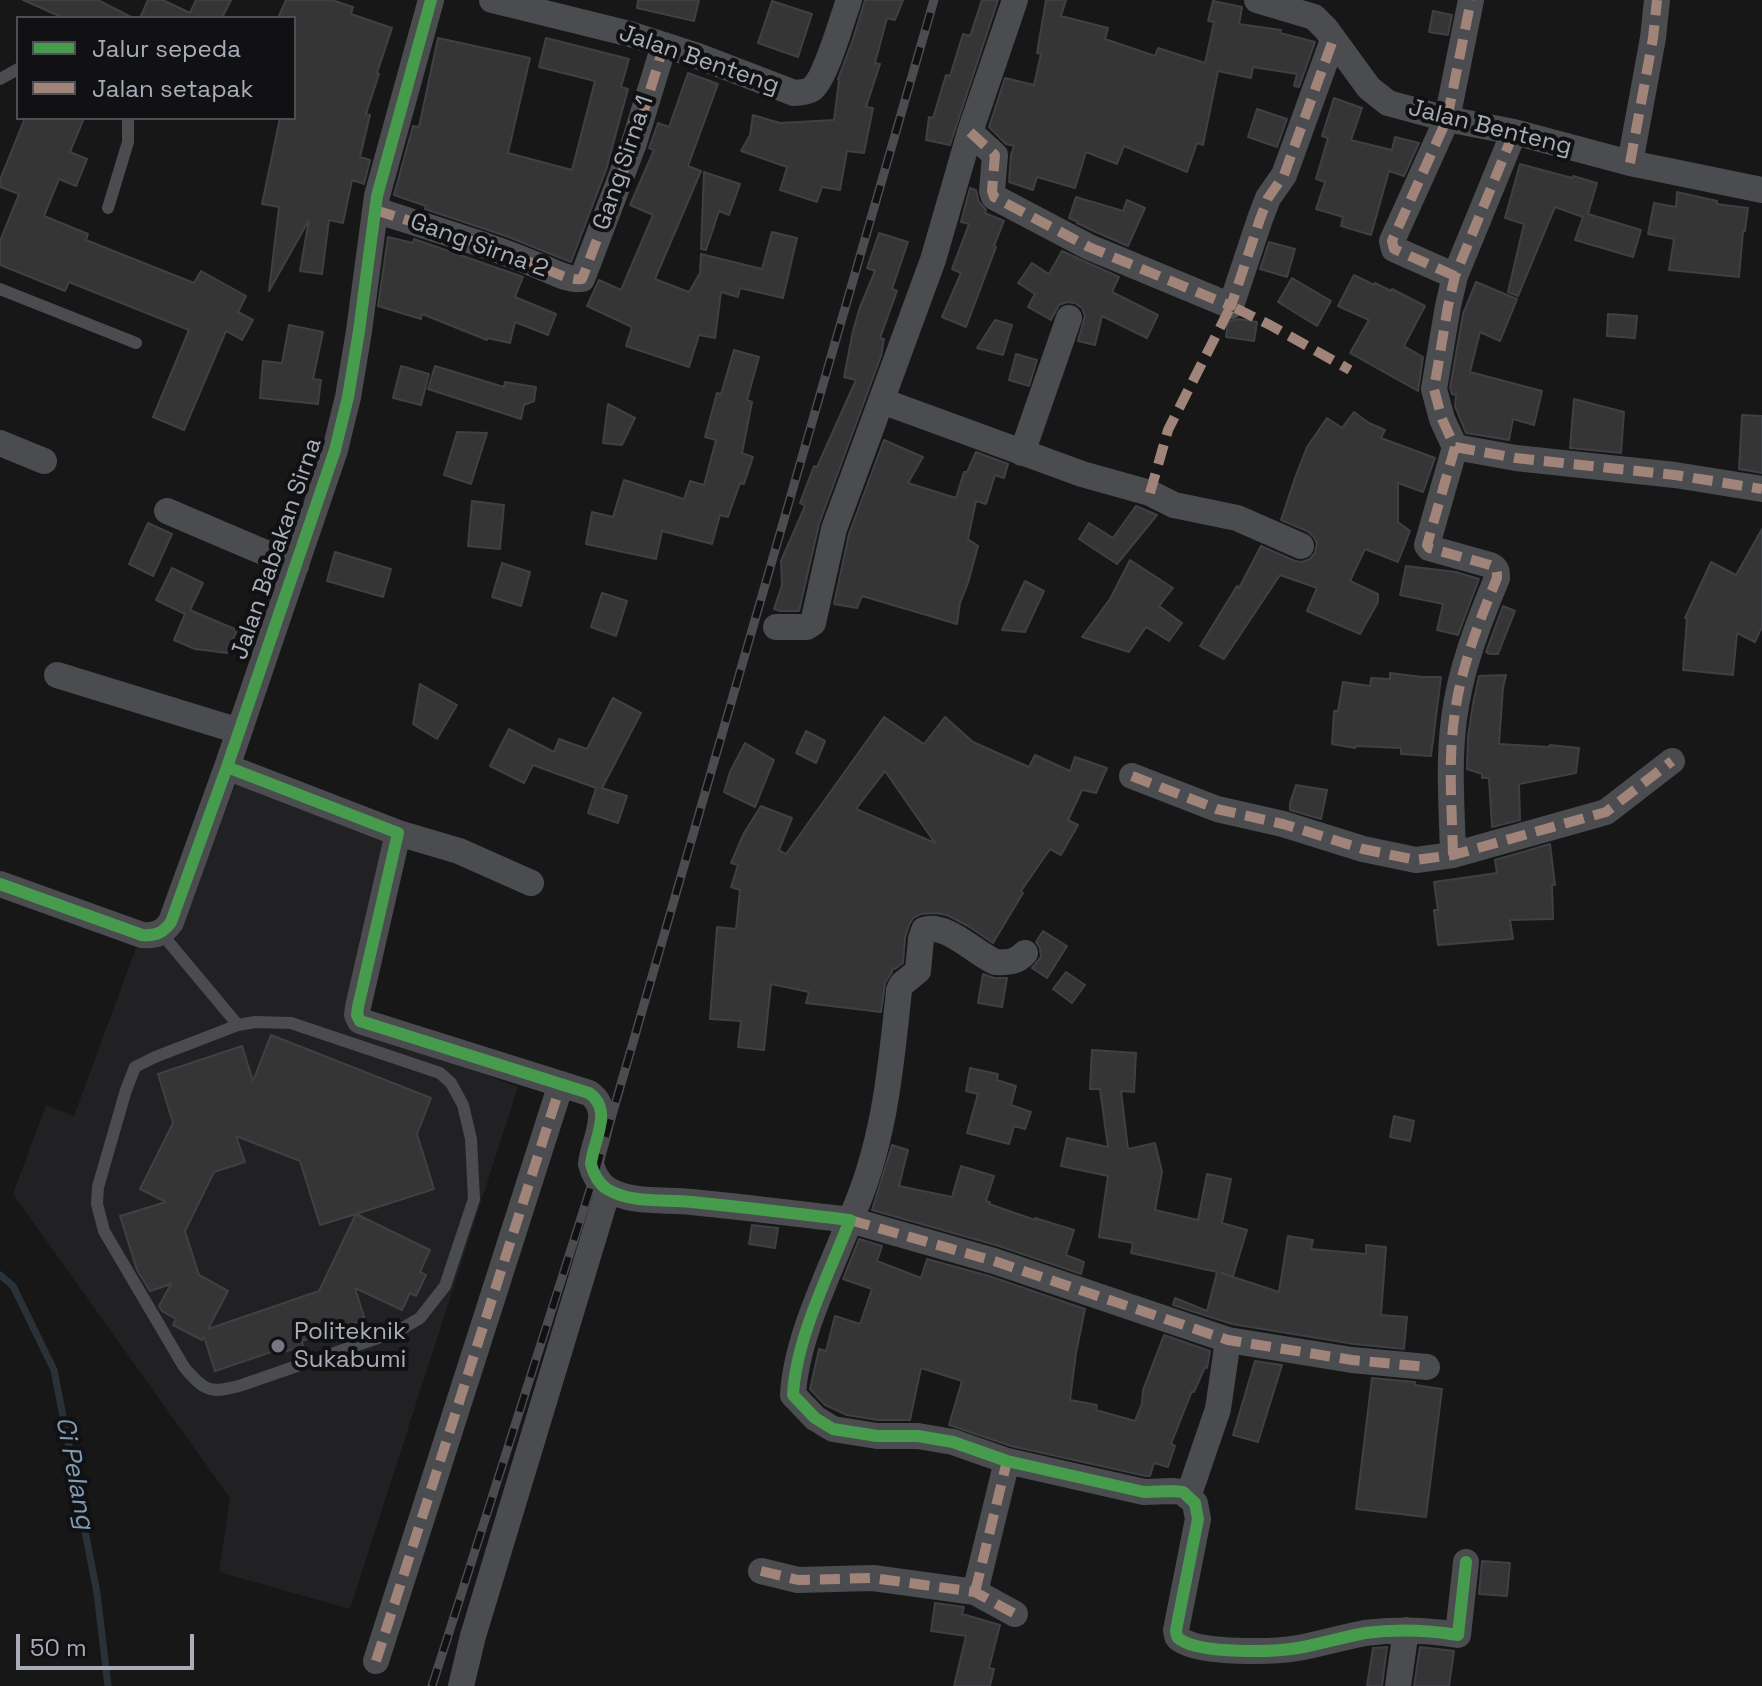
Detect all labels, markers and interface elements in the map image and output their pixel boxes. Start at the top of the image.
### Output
legend [16,16,296,120]
street label: Jalan Benteng [615,19,783,101]
text: Jalur sepeda [92,33,241,64]
text: Jalan setapak [92,73,253,104]
street label: Gang Sirna 1 [588,92,660,234]
street label: Jalan Benteng [1405,94,1575,162]
street label: Gang Sirna 2 [406,208,552,284]
street label: Jalan Babakan Sirna [226,434,328,664]
place label: Politeknik Sukabumi [294,1318,407,1374]
marker: Politeknik Sukabumi [269,1337,287,1355]
water label: Ci Pelang [48,1414,100,1532]
scale bar [20,1618,198,1668]
text: 50 m [30,1632,87,1663]

